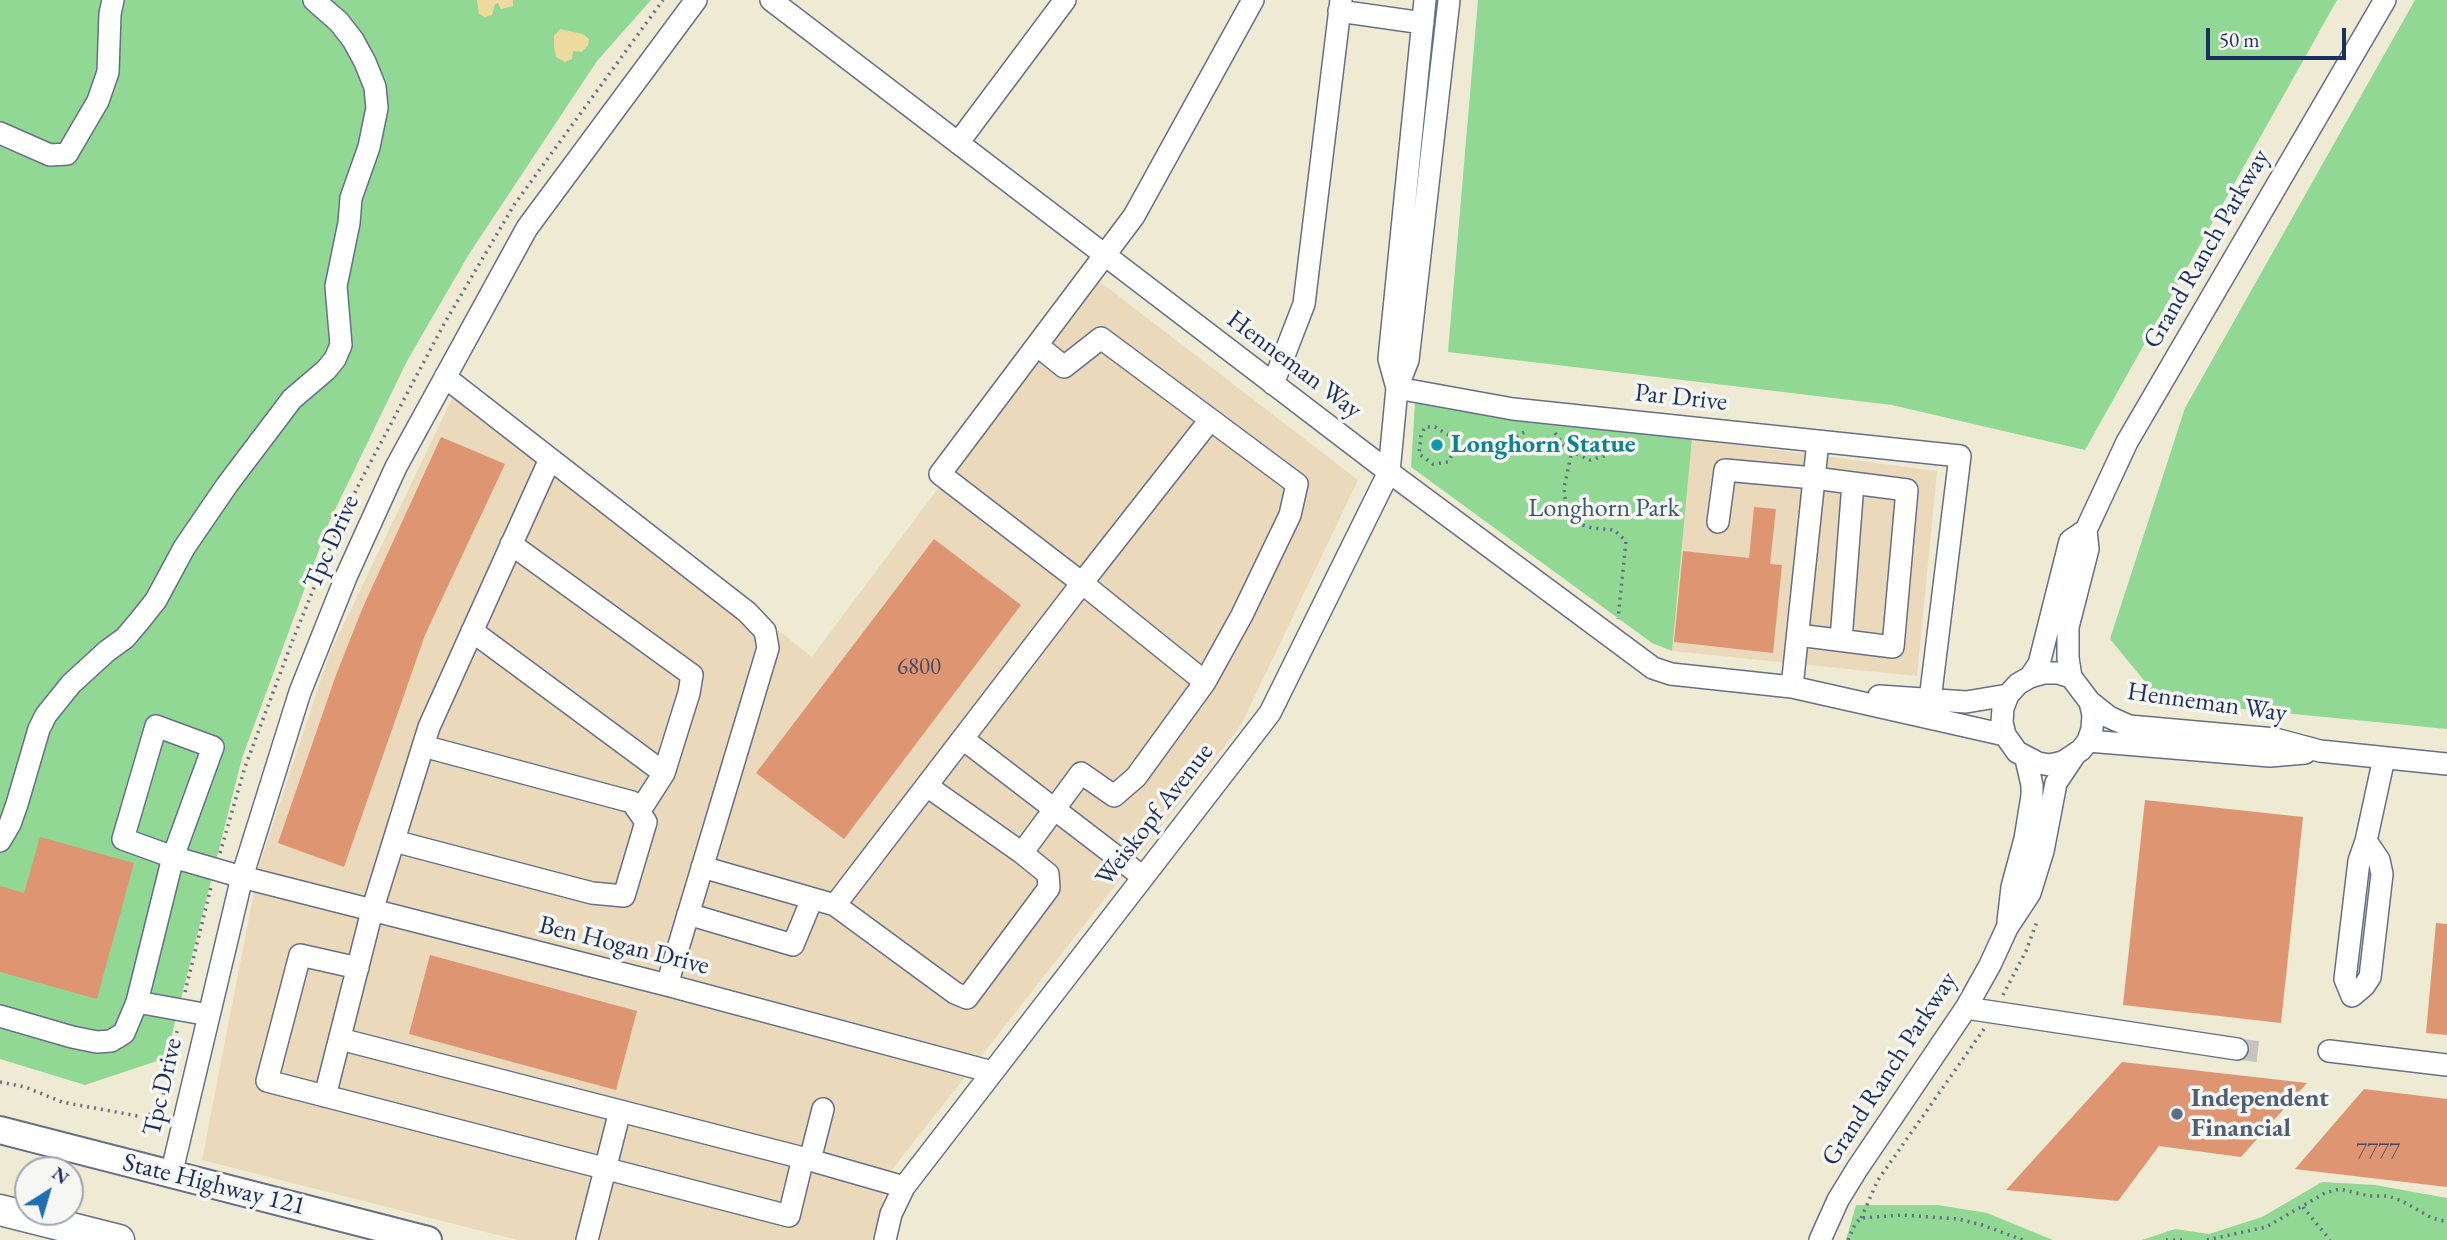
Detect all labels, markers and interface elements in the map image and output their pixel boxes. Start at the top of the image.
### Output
scale bar [2209,14,2349,58]
text: 50 m [2219,26,2260,53]
street label: Grand Ranch Parkway [2137,144,2277,354]
street label: Henneman Way [1220,304,1368,426]
street label: Par Drive [1633,378,1729,418]
place label: Longhorn Statue [1451,429,1636,461]
marker: Longhorn Statue [1429,437,1445,453]
street label: Tpc Drive [297,490,367,594]
park label: Longhorn Park [1528,493,1680,525]
house number: 6800 [897,654,941,682]
street label: Henneman Way [2125,676,2289,730]
street label: Weiskopf Avenue [1090,737,1220,893]
street label: Ben Hogan Drive [536,910,712,982]
street label: Grand Ranch Parkway [1816,966,1964,1172]
street label: Tpc Drive [137,1035,189,1139]
place label: Independent Financial [2191,1083,2329,1144]
marker: Independent Financial [2169,1106,2185,1122]
house number: 7777 [2356,1139,2400,1167]
street label: State Highway 121 [119,1147,309,1223]
north arrow [14,1156,84,1226]
text: N [47,1161,74,1190]

